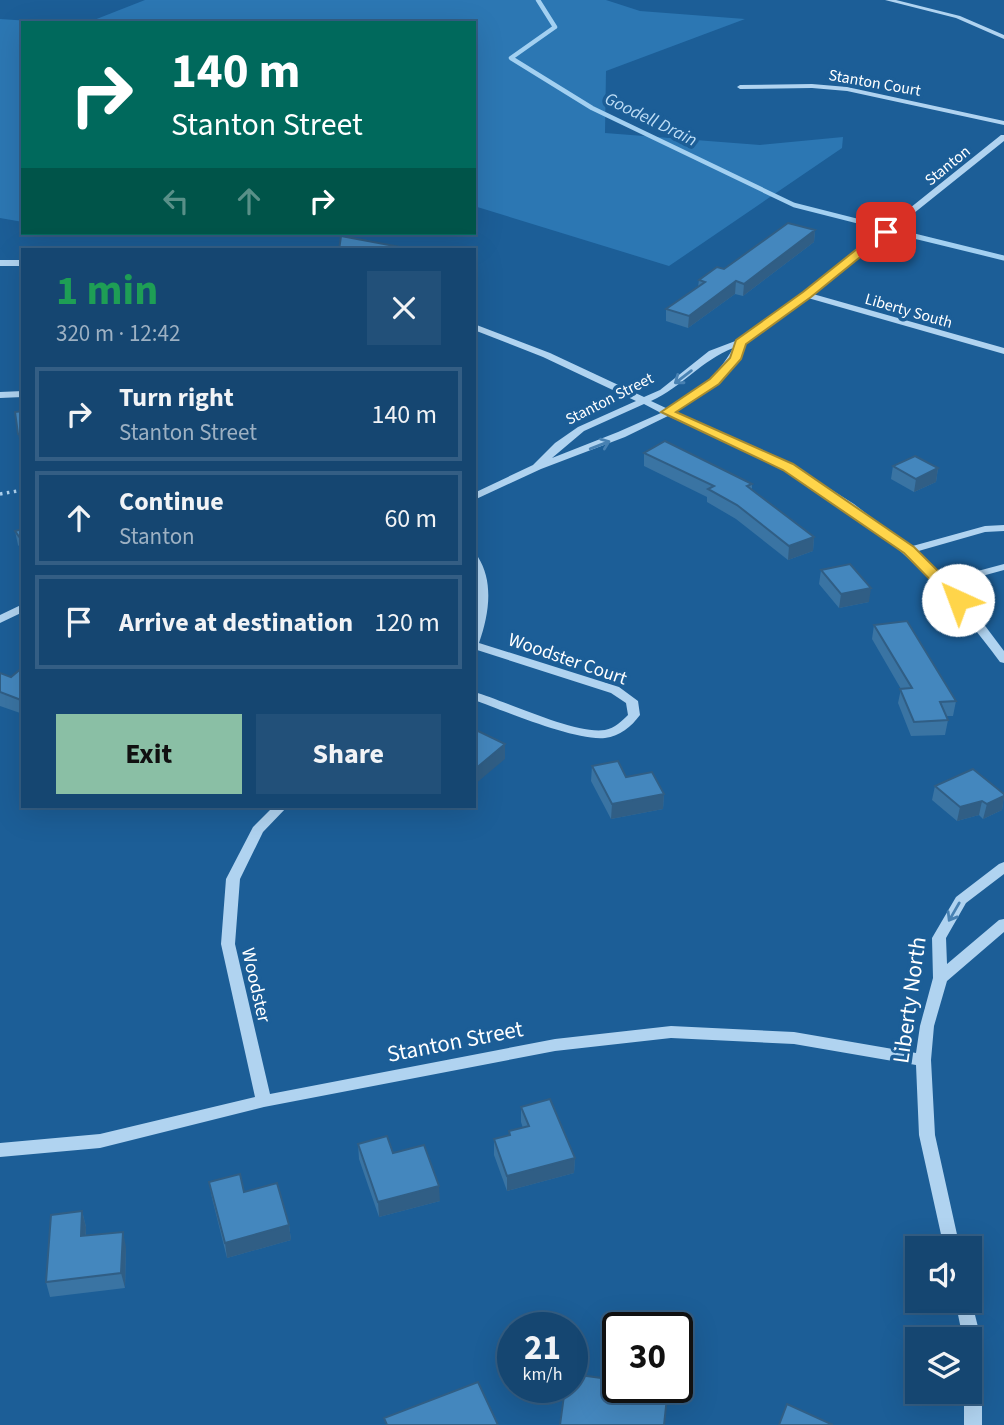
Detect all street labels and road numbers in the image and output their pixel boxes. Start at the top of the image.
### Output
street label: Stanton Court [827,64,923,102]
street label: Stanton [920,141,975,191]
street label: Liberty South [862,288,955,334]
street label: Stanton Street [562,367,658,430]
street label: Woodster Court [504,626,631,693]
street label: Liberty North [884,935,935,1066]
street label: Woodster [234,945,277,1026]
street label: Stanton Street [384,1012,526,1071]

